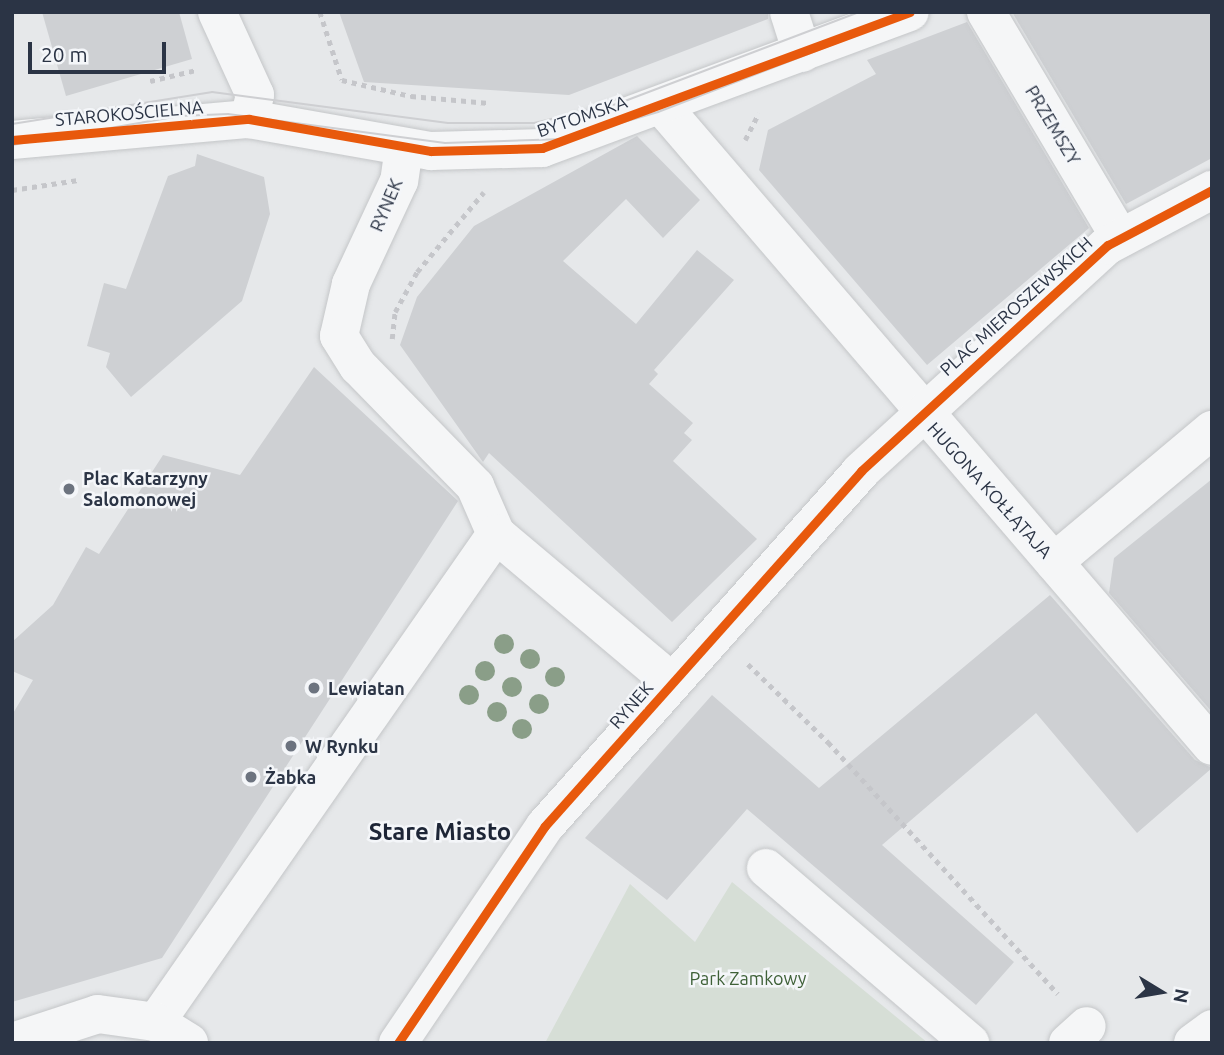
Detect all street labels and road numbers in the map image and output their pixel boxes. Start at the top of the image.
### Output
street label: PRZEMSZY [1021,82,1085,168]
street label: BYTOMSKA [534,90,630,142]
street label: STAROKOŚCIELNA [54,96,204,130]
street label: RYNEK [365,175,407,235]
street label: PLAC MIEROSZEWSKICH [935,232,1097,380]
street label: HUGONA KOŁŁĄTAJA [923,417,1057,563]
street label: RYNEK [605,677,657,733]

